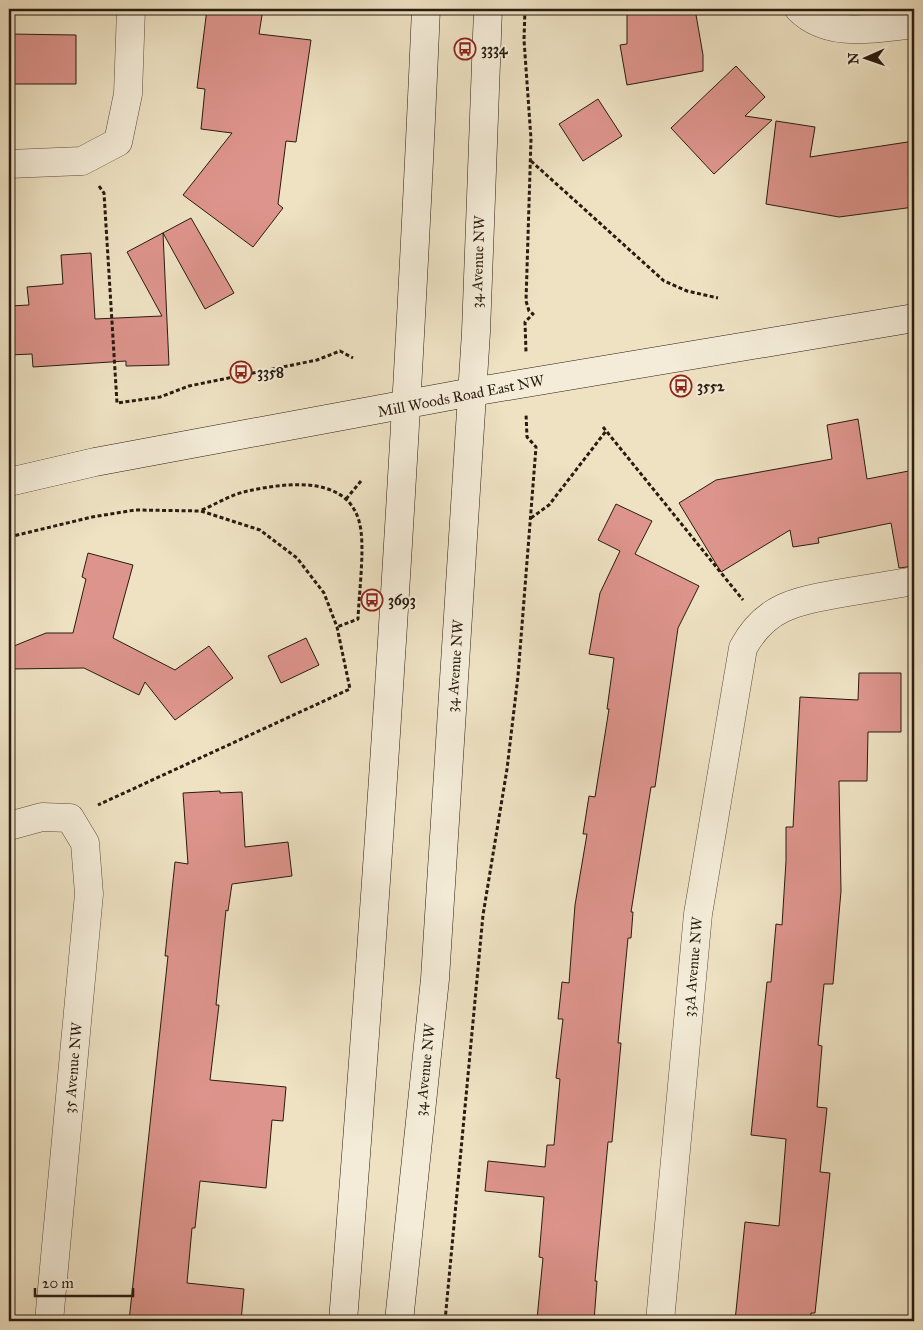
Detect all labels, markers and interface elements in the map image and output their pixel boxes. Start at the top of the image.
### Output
north arrow [840,32,890,82]
bus stop icon: 3334 [453,37,477,61]
place label: 3334 [481,40,508,59]
text: N [845,52,862,65]
street label: 34 Avenue NW [467,215,489,309]
bus stop icon: 3358 [229,360,253,384]
place label: 3358 [257,363,284,382]
street label: Mill Woods Road East NW [376,371,547,421]
bus stop icon: 3552 [669,374,693,398]
place label: 3552 [697,377,725,396]
bus stop icon: 3693 [360,588,384,612]
place label: 3693 [388,591,416,610]
street label: 34 Avenue NW [443,618,467,713]
street label: 33A Avenue NW [680,915,706,1018]
street label: 35 Avenue NW [60,1021,86,1114]
street label: 34 Avenue NW [411,1022,439,1117]
scale bar [35,1265,132,1297]
text: 20 m [42,1274,74,1292]

